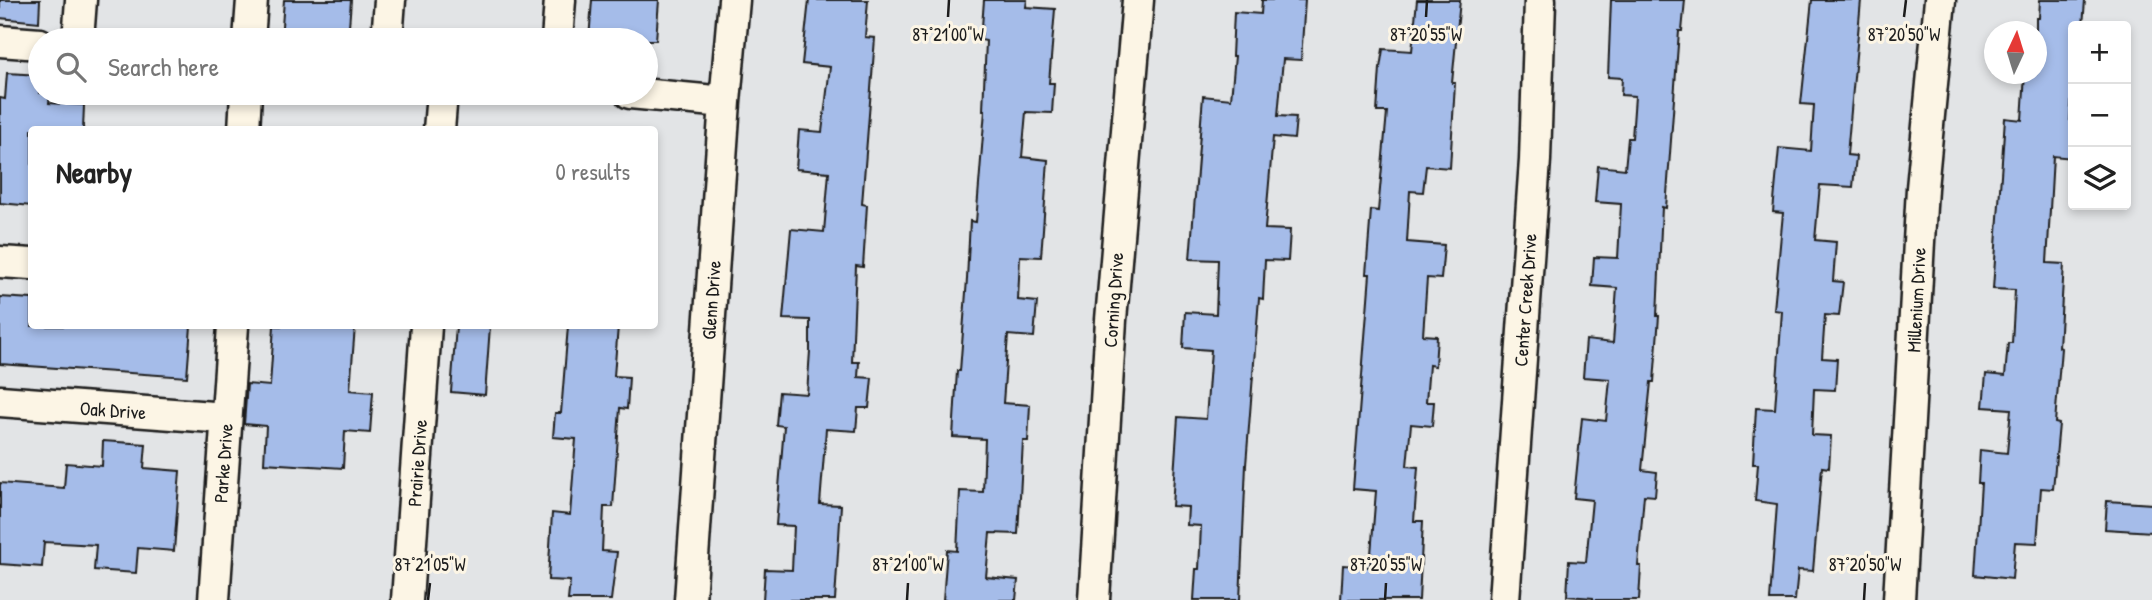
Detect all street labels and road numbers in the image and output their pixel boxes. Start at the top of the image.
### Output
street label: Center Creek Drive [1507,232,1543,367]
street label: Millenium Drive [1900,247,1932,353]
street label: Corning Drive [1097,251,1129,348]
street label: Glenn Drive [695,259,727,340]
street label: Oak Drive [79,395,147,425]
street label: Prairie Drive [401,418,433,508]
street label: Parke Drive [207,422,239,504]

